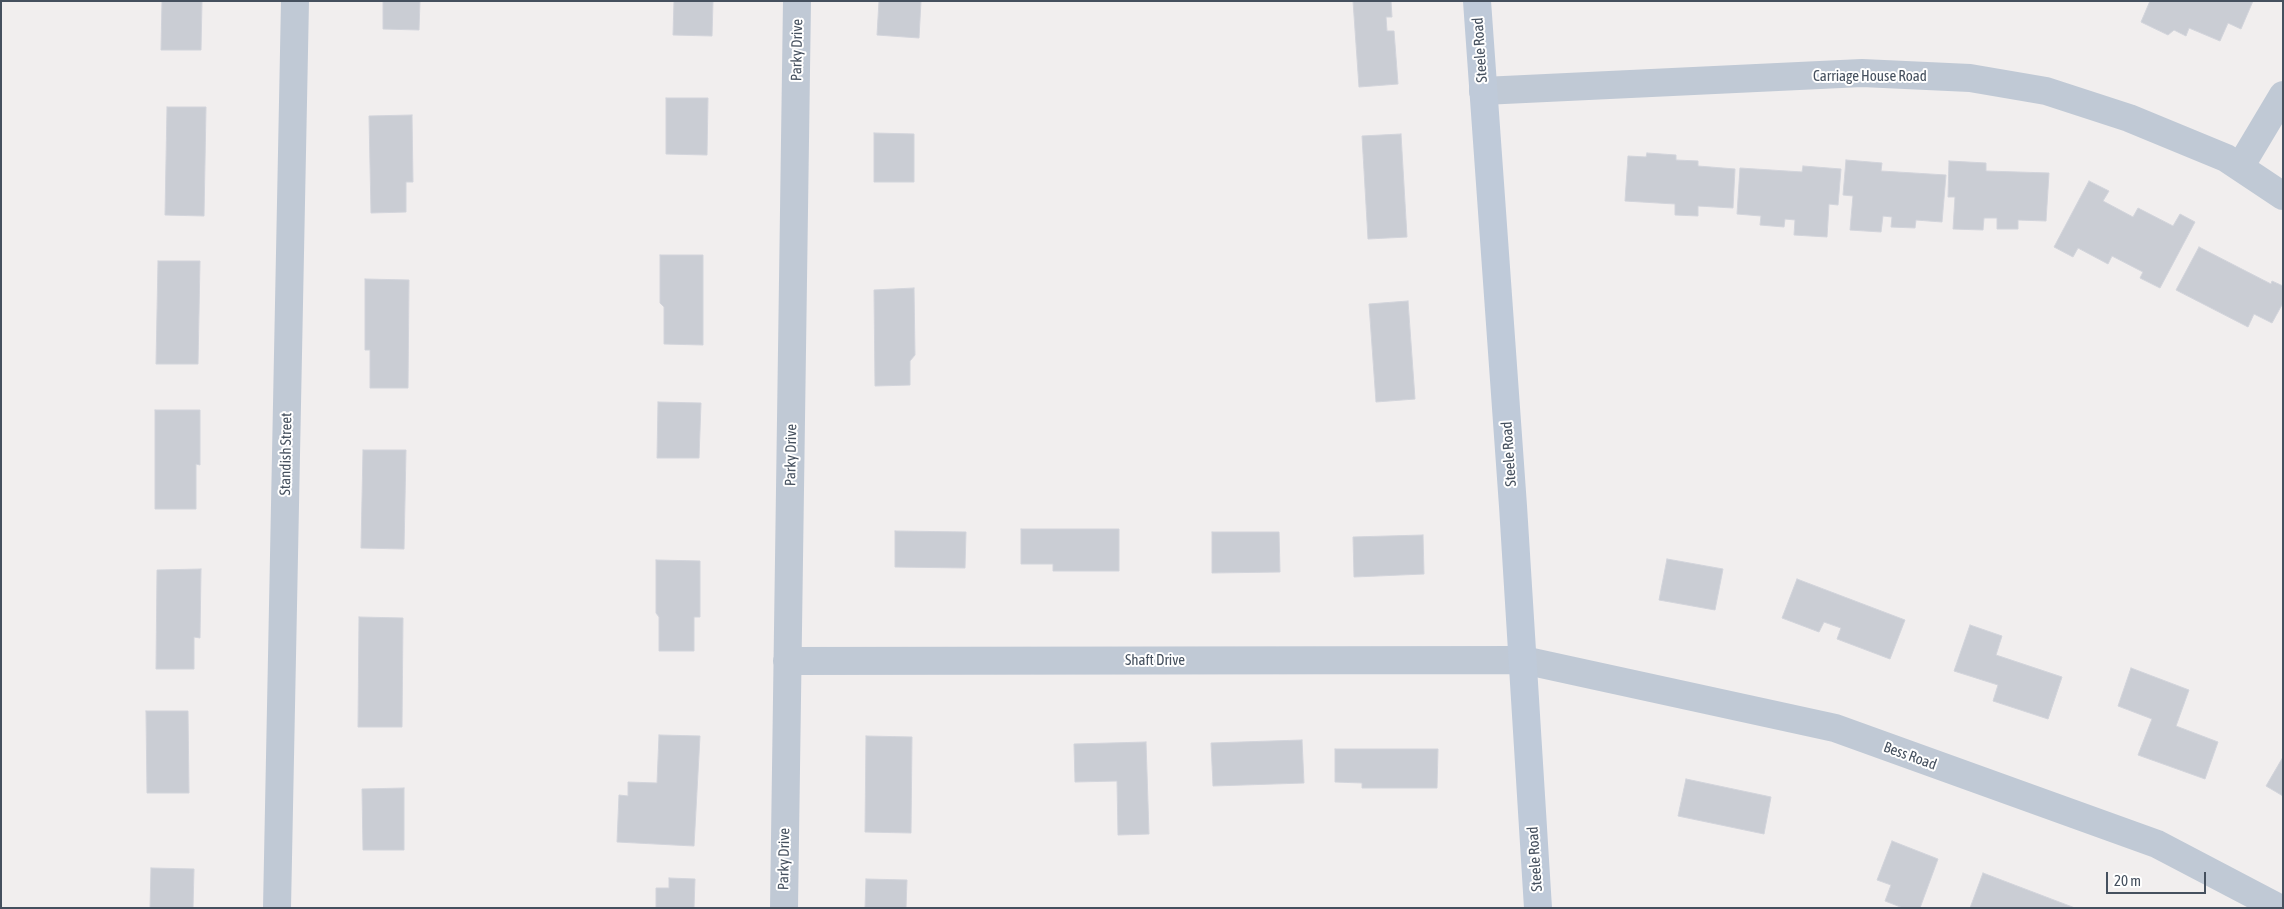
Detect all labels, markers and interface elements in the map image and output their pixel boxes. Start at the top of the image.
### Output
street label: Steele Road [1469,17,1491,83]
street label: Parky Drive [787,19,807,81]
street label: Carriage House Road [1813,67,1927,85]
street label: Standish Street [276,412,296,496]
street label: Steele Road [1498,421,1520,487]
street label: Parky Drive [781,424,801,486]
street label: Shaft Drive [1125,651,1185,669]
street label: Bess Road [1881,738,1939,774]
street label: Steele Road [1524,826,1546,892]
street label: Parky Drive [774,828,794,890]
scale bar [2109,862,2209,894]
text: 20 m [2114,872,2141,889]

